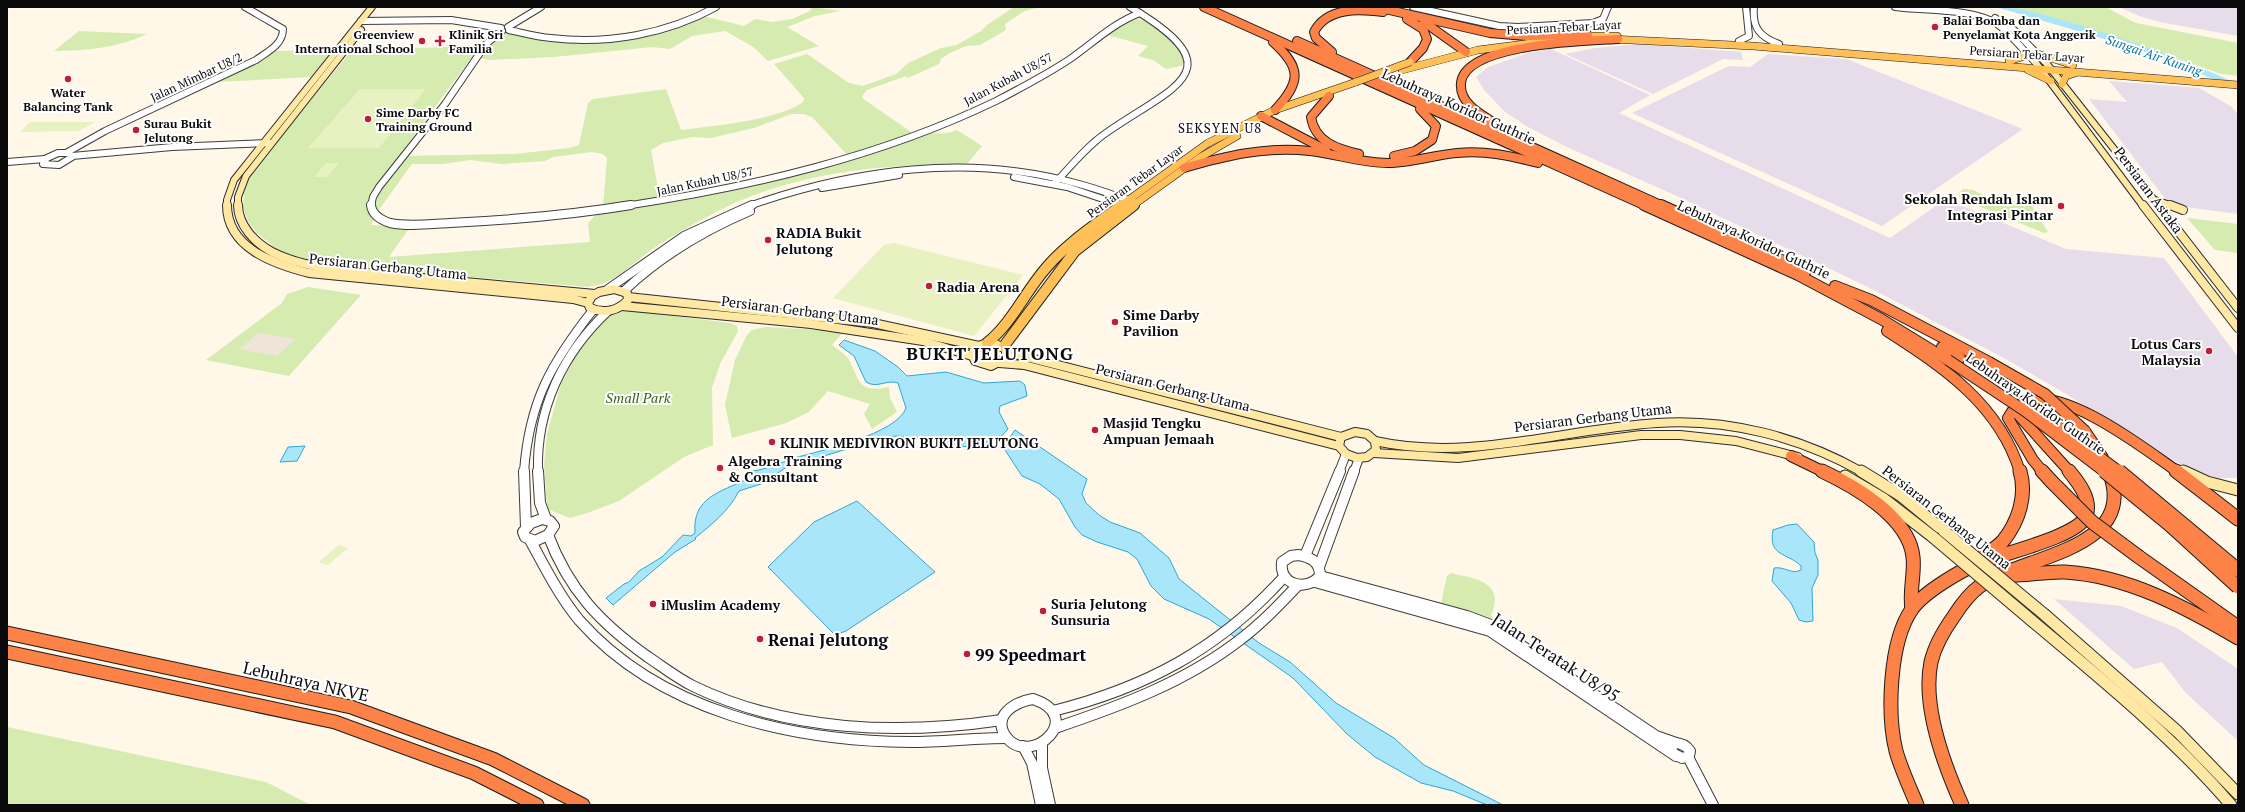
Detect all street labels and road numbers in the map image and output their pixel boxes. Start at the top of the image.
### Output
street label: Persiaran Tebar Layar [1506,16,1622,38]
street label: Persiaran Tebar Layar [1969,42,2085,66]
street label: Jalan Mimbar U8/2 [148,49,244,105]
street label: Jalan Kubah U8/57 [961,49,1055,109]
street label: Lebuhraya Koridor Guthrie [1379,63,1539,149]
street label: Persiaran Tebar Layar [1084,141,1186,221]
street label: Persiaran Astaka [2110,143,2188,237]
street label: Jalan Kubah U8/57 [655,163,755,199]
street label: Lebuhraya Koridor Guthrie [1675,195,1833,283]
street label: Persiaran Gerbang Utama [308,248,468,284]
street label: Persiaran Gerbang Utama [720,291,880,329]
street label: Lebuhraya Koridor Guthrie [1962,348,2110,458]
street label: Persiaran Gerbang Utama [1094,359,1252,415]
street label: Persiaran Gerbang Utama [1513,398,1673,436]
street label: Persiaran Gerbang Utama [1879,461,2015,573]
street label: Jalan Teratak U8/95 [1488,607,1624,707]
street label: Lebuhraya NKVE [241,655,371,707]

